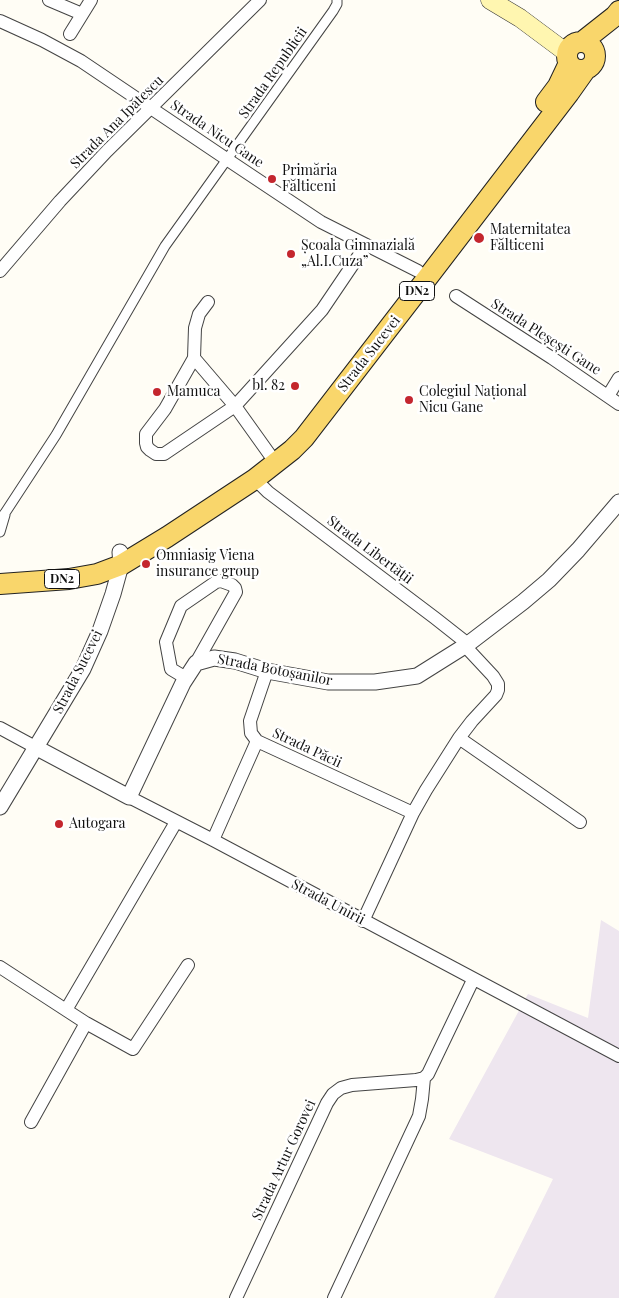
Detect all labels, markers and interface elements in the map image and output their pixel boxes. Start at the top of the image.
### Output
street label: Strada Republicii [235,24,311,122]
street label: Strada Ana Ipătescu [67,72,167,172]
street label: Strada Nicu Gane [167,97,267,171]
place label: Primăria Fălticeni [282,163,337,196]
marker: Primăria Fălticeni [266,173,278,185]
place label: Maternitatea Fălticeni [490,222,571,254]
marker: Maternitatea Fălticeni [472,231,486,245]
place label: Școala Gimnazială „Al.I.Cuza” [301,238,415,270]
marker: Școala Gimnazială „Al.I.Cuza” [285,248,297,260]
road number: DN2 [400,282,434,300]
street label: Strada Pleșești Gane [488,295,604,379]
street label: Strada Sucevei [334,313,404,395]
place label: bl. 82 [252,378,285,394]
marker: bl. 82 [289,380,301,392]
place label: Mamuca [167,384,220,400]
place label: Colegiul Național Nicu Gane [419,384,527,417]
marker: Mamuca [151,386,163,398]
marker: Colegiul Național Nicu Gane [403,394,415,406]
street label: Strada Libertății [324,512,416,588]
place label: Omniasig Viena insurance group [156,548,259,580]
marker: Omniasig Viena insurance group [140,558,152,570]
road number: DN2 [44,570,80,588]
street label: Strada Sucevei [50,627,106,717]
street label: Strada Botoșanilor [216,651,334,689]
street label: Strada Păcii [270,725,344,771]
place label: Autogara [69,816,126,832]
marker: Autogara [53,818,65,830]
street label: Strada Unirii [288,876,368,928]
street label: Strada Artur Gorovei [249,1097,319,1223]

